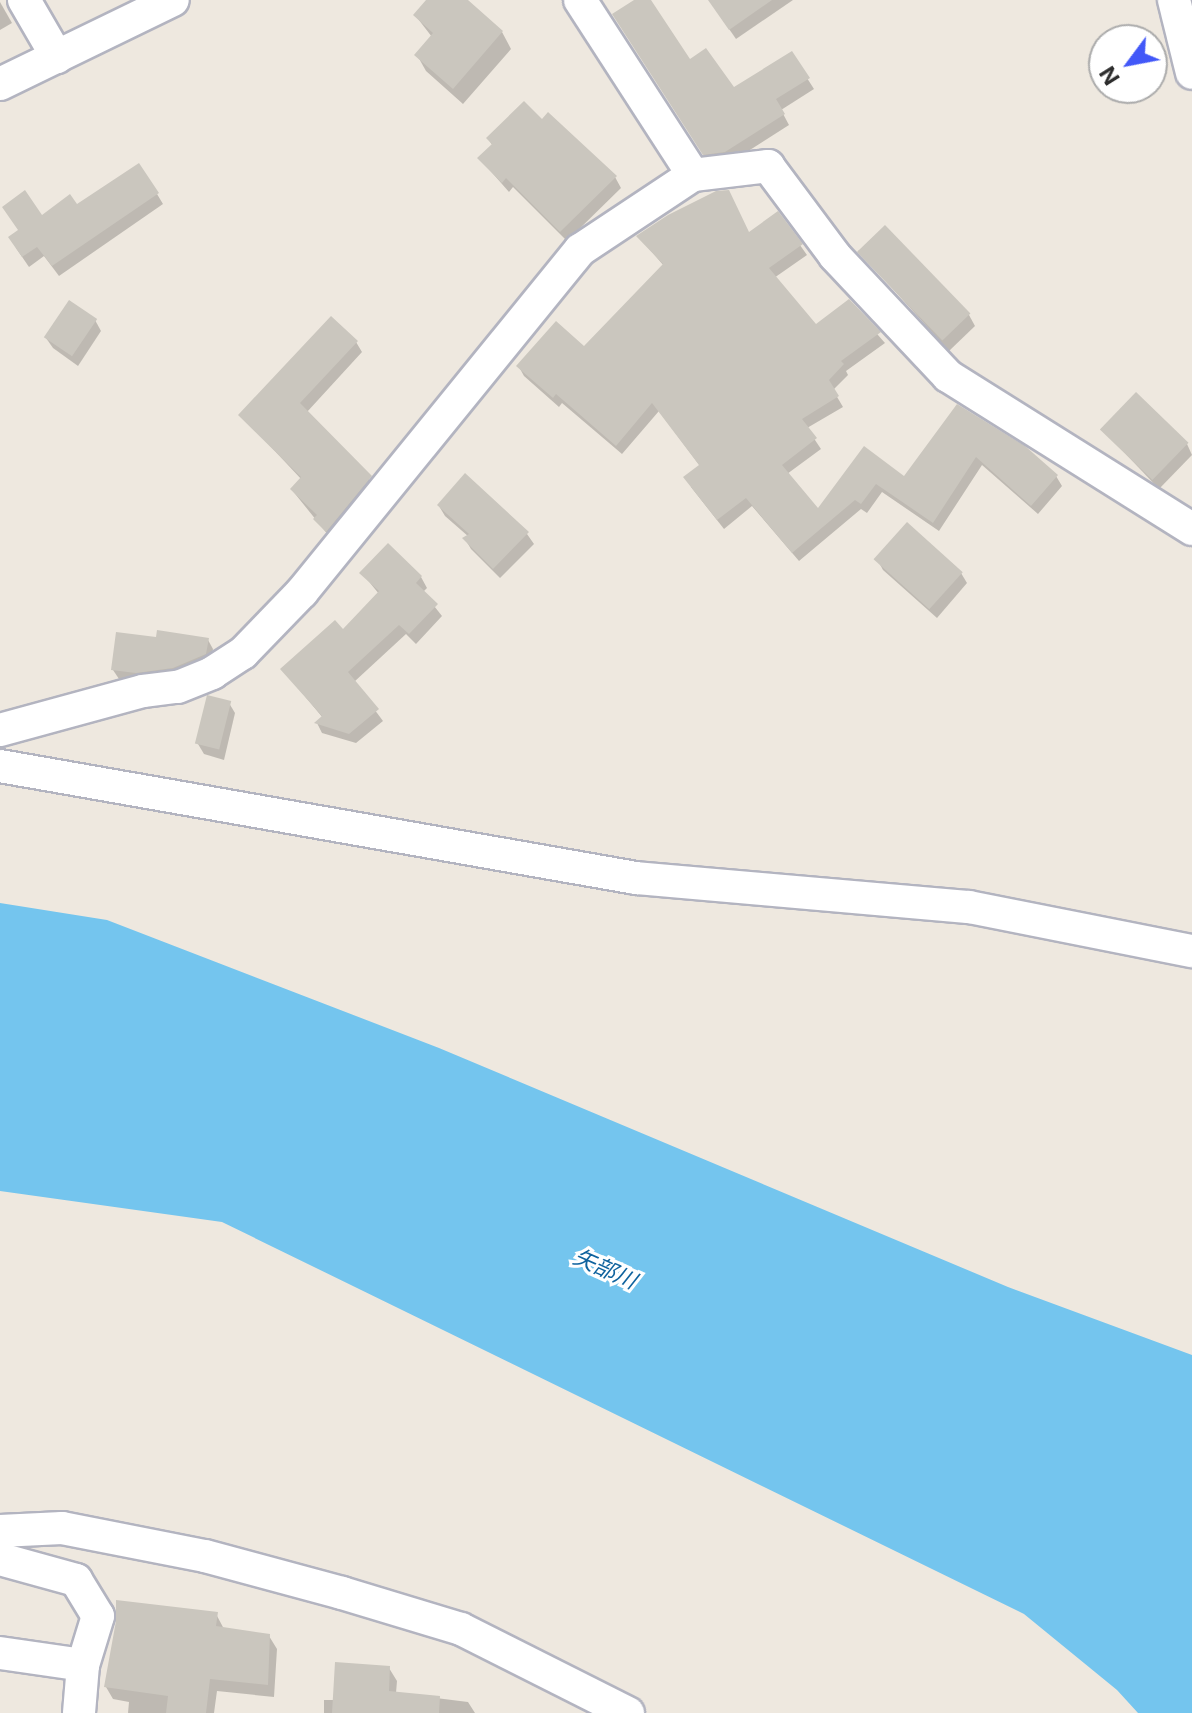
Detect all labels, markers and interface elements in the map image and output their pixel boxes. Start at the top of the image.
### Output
north arrow [1088,24,1168,104]
text: N [1094,62,1125,90]
water label: 矢部川 [569,1244,641,1294]

